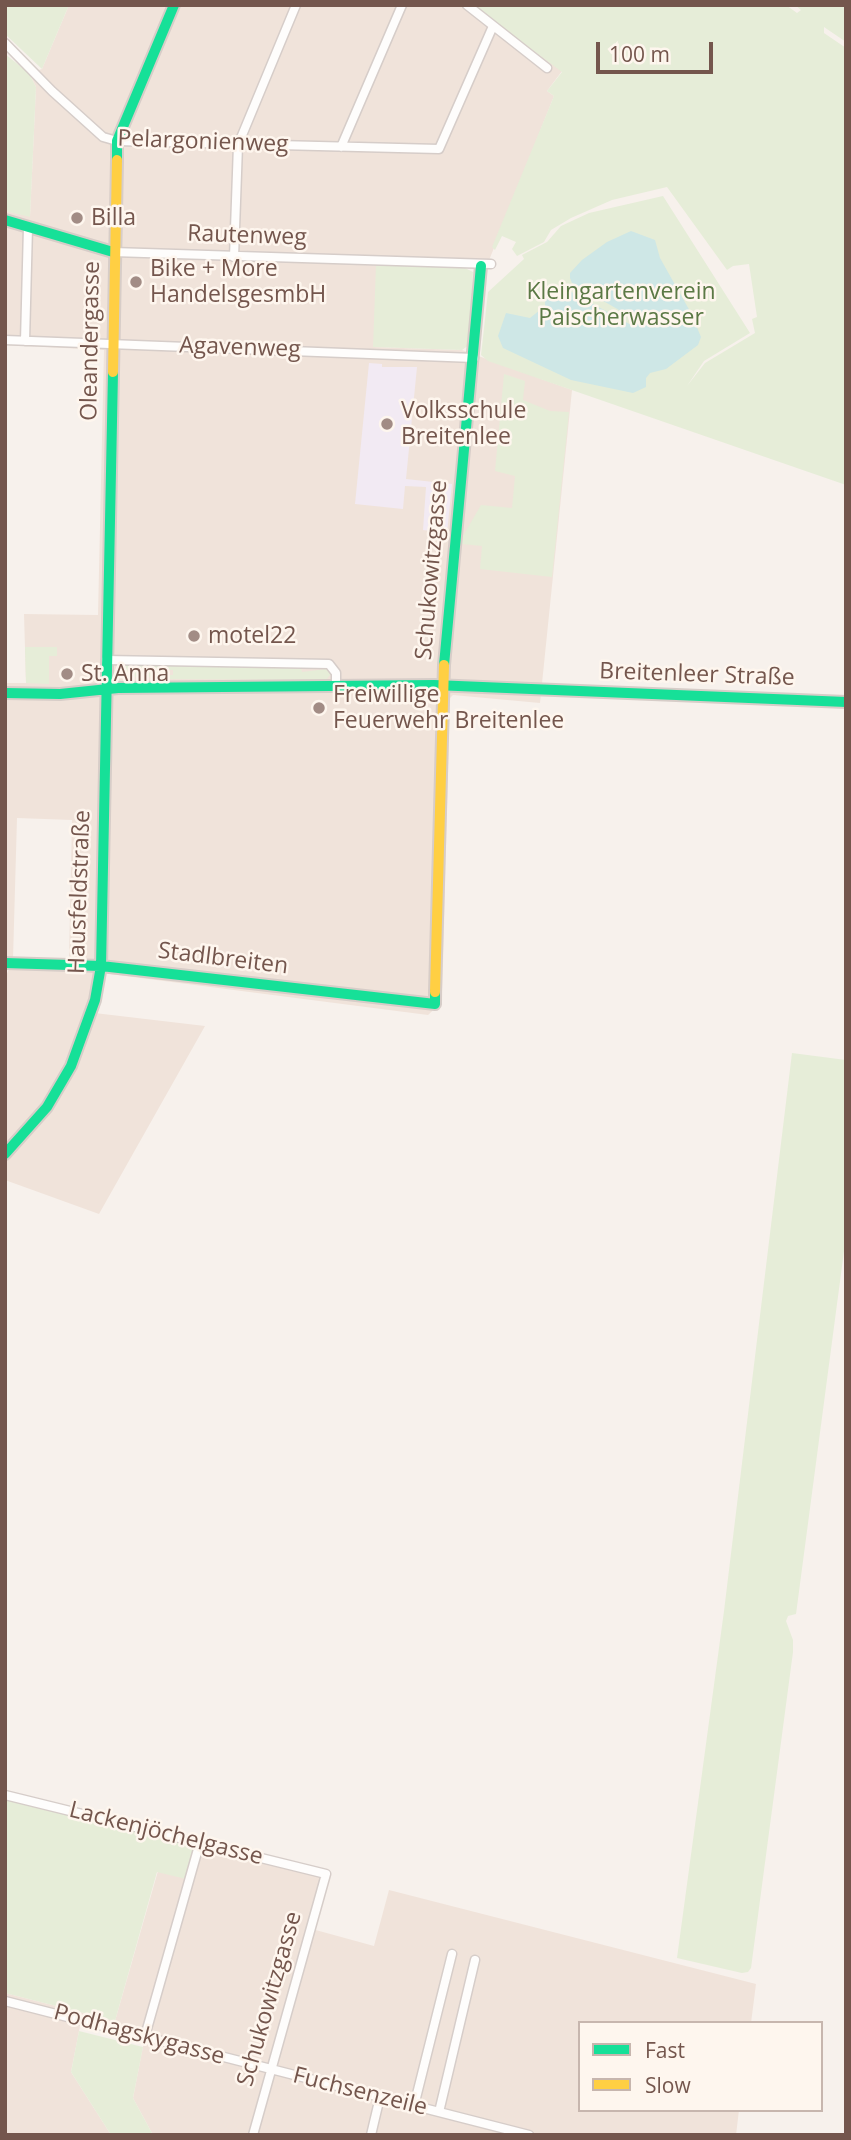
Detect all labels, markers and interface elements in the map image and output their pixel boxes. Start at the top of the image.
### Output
scale bar [599,28,716,72]
text: 100 m [609,40,670,68]
street label: Pelargonienweg [117,125,289,159]
place label: Billa [91,204,136,232]
marker: Billa [69,210,85,226]
street label: Rautenweg [187,220,307,252]
place label: Bike + More HandelsgesmbH [150,255,326,309]
street label: Oleandergasse [76,261,106,421]
marker: Bike + More HandelsgesmbH [128,274,144,290]
park label: Kleingartenverein Paischerwasser [526,278,716,332]
street label: Agavenweg [179,332,301,364]
place label: Volksschule Breitenlee [401,397,526,451]
marker: Volksschule Breitenlee [379,416,395,432]
street label: Schukowitzgasse [410,479,454,661]
place label: motel22 [208,622,296,650]
marker: motel22 [186,628,202,644]
street label: Breitenleer Straße [599,658,795,692]
place label: St. Anna [81,660,169,688]
marker: St. Anna [59,666,75,682]
place label: Freiwillige Feuerwehr Breitenlee [333,681,564,735]
marker: Freiwillige Feuerwehr Breitenlee [311,700,327,716]
street label: Hausfeldstraße [63,810,97,974]
street label: Stadlbreiten [156,937,290,981]
street label: Lackenjöchelgasse [66,1797,266,1871]
street label: Schukowitzgasse [232,1908,308,2090]
street label: Podhagskygasse [51,1999,227,2071]
legend [578,2021,823,2112]
text: Fast [645,2036,685,2064]
street label: Fuchsenzeile [290,2062,430,2122]
text: Slow [645,2071,691,2099]

